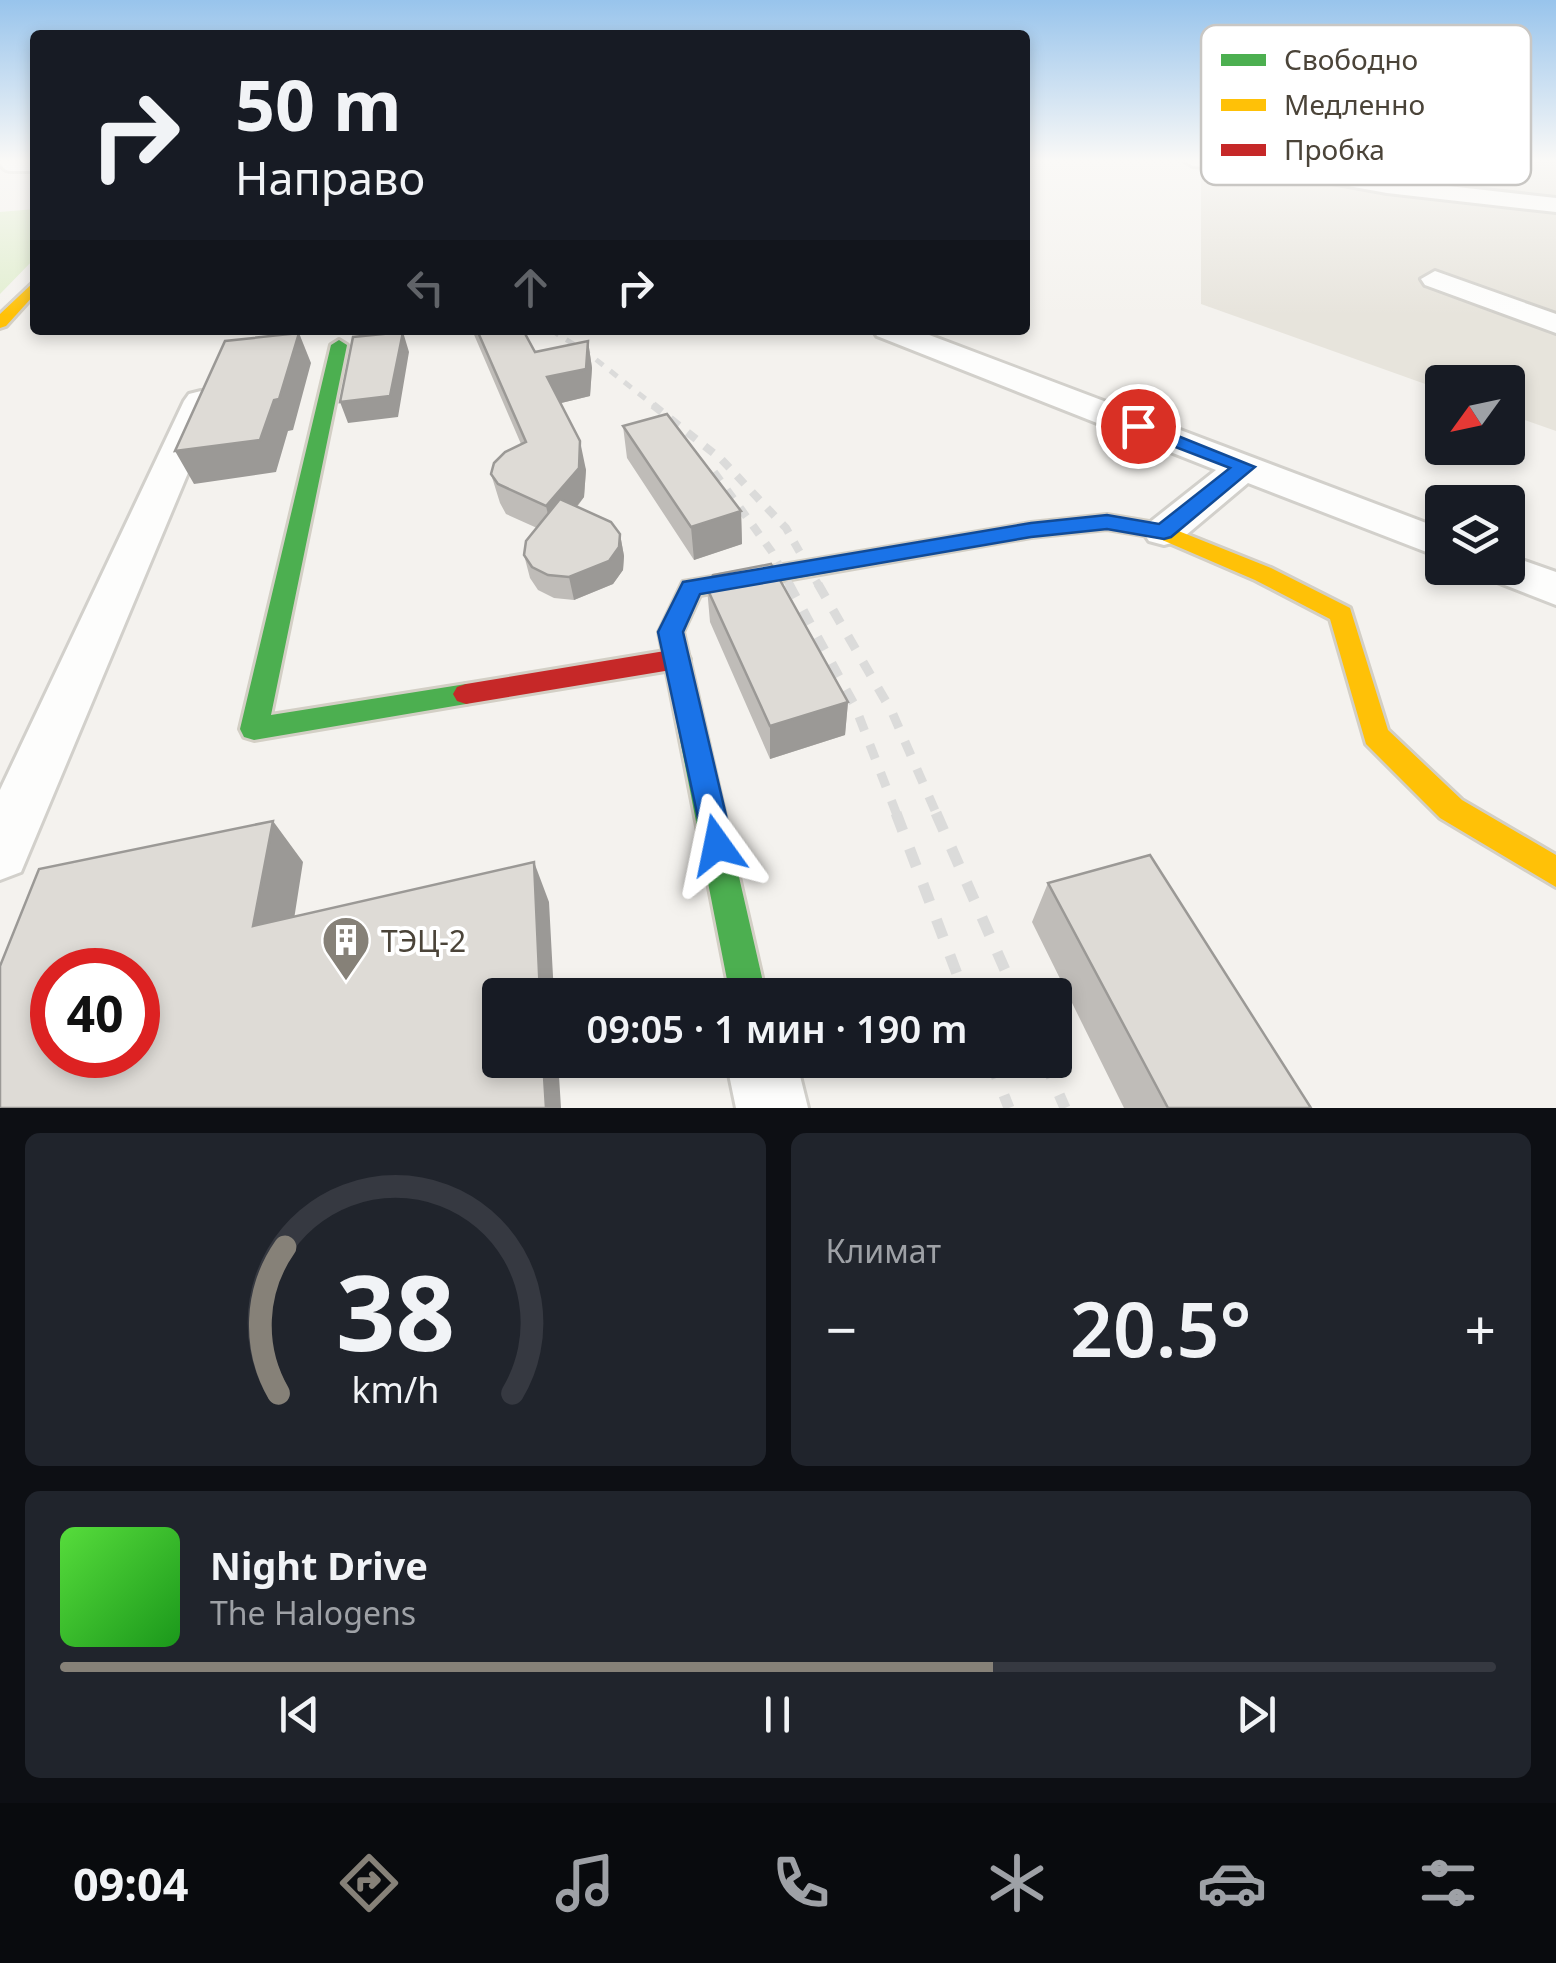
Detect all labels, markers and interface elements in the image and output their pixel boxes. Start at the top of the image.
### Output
legend [1201,25,1531,185]
text: Свободно [1284,40,1418,78]
text: 50 m [235,56,402,152]
icon: right [70,70,200,200]
text: Медленно [1284,85,1425,123]
text: Пробка [1284,130,1385,168]
text: Направо [235,147,425,208]
icon: left [398,260,453,315]
icon: ahead [503,260,558,315]
icon: right [608,260,663,315]
north arrow [1425,365,1525,465]
map controls [1425,365,1525,585]
pin [1096,384,1181,469]
icon: arrive [1111,399,1166,454]
button: layers [1425,485,1525,585]
position arrow [665,793,769,897]
building icon: ТЭЦ-2 [320,914,372,982]
place label: ТЭЦ-2 [381,920,466,961]
speed limit sign: 40 [30,948,160,1078]
text: 09:05 · 1 мин · 190 m [586,1002,968,1054]
text: Климат [826,1229,941,1272]
text: 38 [336,1240,455,1381]
text: 20.5° [1070,1277,1251,1379]
text: − [826,1291,857,1366]
text: + [1465,1291,1496,1366]
text: km/h [351,1365,439,1413]
text: Night Drive [210,1539,428,1591]
text: The Halogens [210,1591,416,1634]
icon: previous [272,1687,327,1742]
icon: pause [750,1687,805,1742]
icon: next [1229,1687,1284,1742]
icon: directions [334,1848,404,1918]
icon: music [550,1848,620,1918]
icon: phone [766,1848,836,1918]
icon: climate [982,1848,1052,1918]
icon: car [1197,1848,1267,1918]
icon: filters [1413,1848,1483,1918]
text: 09:04 [73,1853,188,1914]

